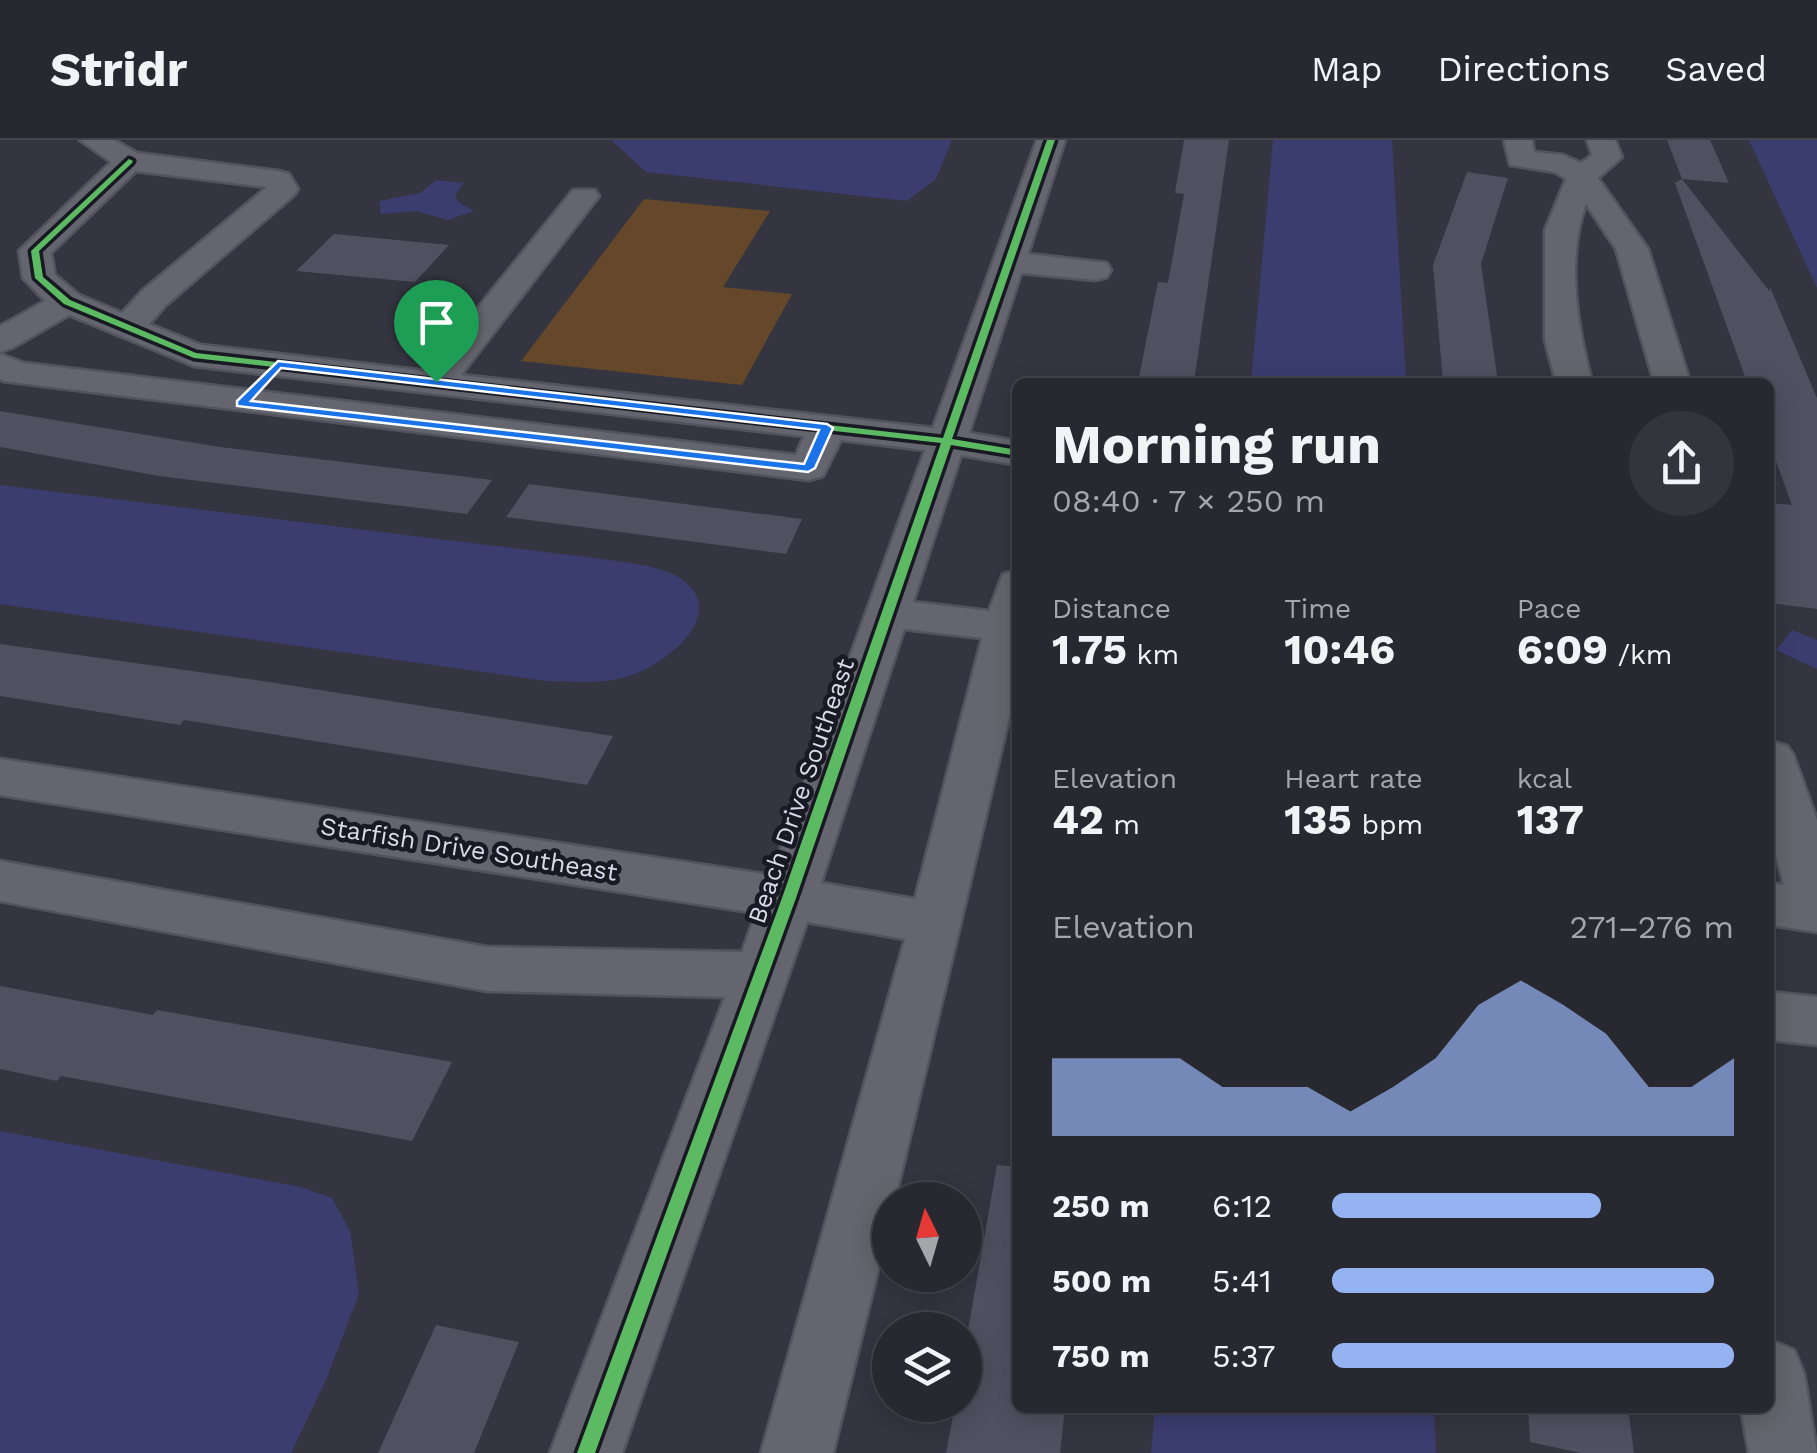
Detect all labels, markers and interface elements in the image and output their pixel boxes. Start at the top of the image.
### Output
text: Stridr [50,41,187,98]
text: Map [1311,48,1382,90]
text: Directions [1437,48,1610,90]
text: Saved [1665,48,1767,90]
pin [394,280,479,383]
icon: arrive [409,295,464,350]
button: share [1629,411,1734,516]
text: Morning run [1052,412,1381,476]
text: 08:40 · 7 × 250 m [1052,482,1325,520]
text: Distance [1052,592,1171,625]
text: Time [1284,592,1351,625]
text: Pace [1517,592,1581,625]
text: 1.75 [1052,625,1127,674]
text: 10:46 [1284,625,1395,674]
text: 6:09 [1517,625,1608,674]
text: km [1127,638,1179,671]
text: /km [1608,638,1673,671]
street label: Beach Drive Southeast [742,654,860,927]
text: Elevation [1052,762,1177,795]
text: Heart rate [1284,762,1423,795]
text: kcal [1517,762,1572,795]
text: 42 [1052,795,1104,844]
text: 135 [1284,795,1352,844]
text: 137 [1517,795,1584,844]
text: m [1104,808,1140,841]
text: bpm [1352,808,1423,841]
street label: Starfish Drive Southeast [319,811,620,887]
text: Elevation [1052,908,1195,946]
text: 271–276 m [1569,908,1734,946]
north arrow [872,1182,982,1292]
map controls [872,1182,982,1422]
text: 250 m [1052,1187,1150,1225]
text: 6:12 [1212,1187,1272,1225]
text: 500 m [1052,1262,1151,1300]
text: 5:41 [1212,1262,1272,1300]
button: layers [872,1312,982,1422]
text: 750 m [1052,1337,1150,1375]
text: 5:37 [1212,1337,1275,1375]

